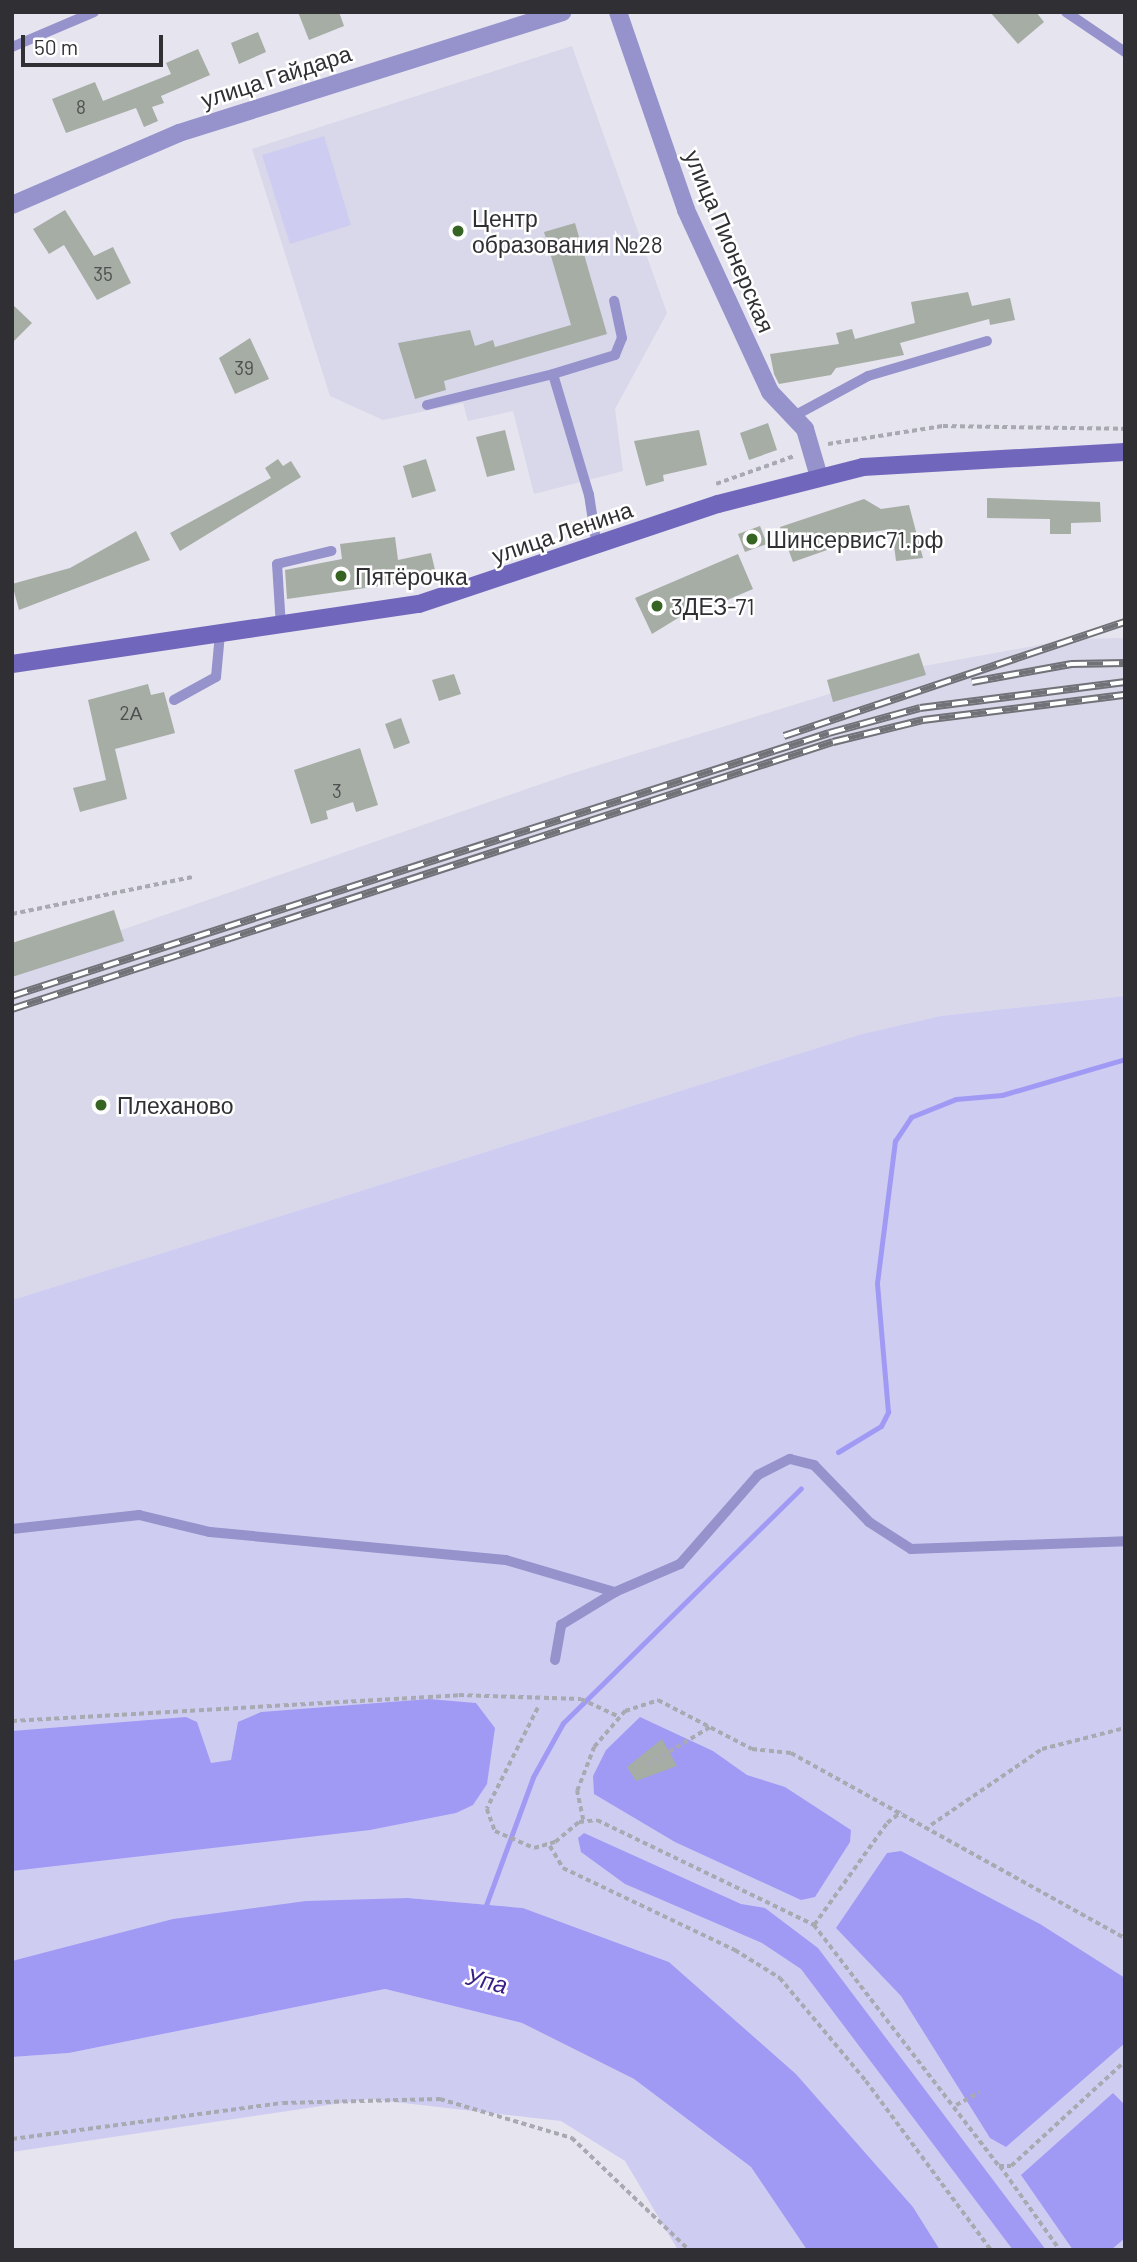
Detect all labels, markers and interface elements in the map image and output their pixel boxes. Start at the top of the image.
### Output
scale bar [24,21,166,65]
text: 50 m [34,34,78,59]
street label: улица Гайдара [197,39,355,113]
house number: 8 [76,96,86,118]
street label: улица Пионерская [679,146,781,336]
place label: Центр образования №28 [472,204,663,258]
marker: Центр образования №28 [450,223,466,239]
house number: 35 [93,263,113,285]
house number: 39 [234,357,254,379]
street label: улица Ленина [488,495,636,569]
place label: Шинсервис71.рф [766,525,943,553]
marker: Шинсервис71.рф [744,531,760,547]
place label: Пятёрочка [355,562,468,590]
marker: Пятёрочка [333,568,349,584]
place label: 3ДЕЗ-71 [671,592,754,620]
marker: 3ДЕЗ-71 [649,598,665,614]
house number: 2А [120,702,142,724]
house number: 3 [332,780,342,802]
place label: Плеханово [117,1091,234,1119]
marker: Плеханово [91,1095,111,1115]
water label: Упа [463,1961,511,1999]

